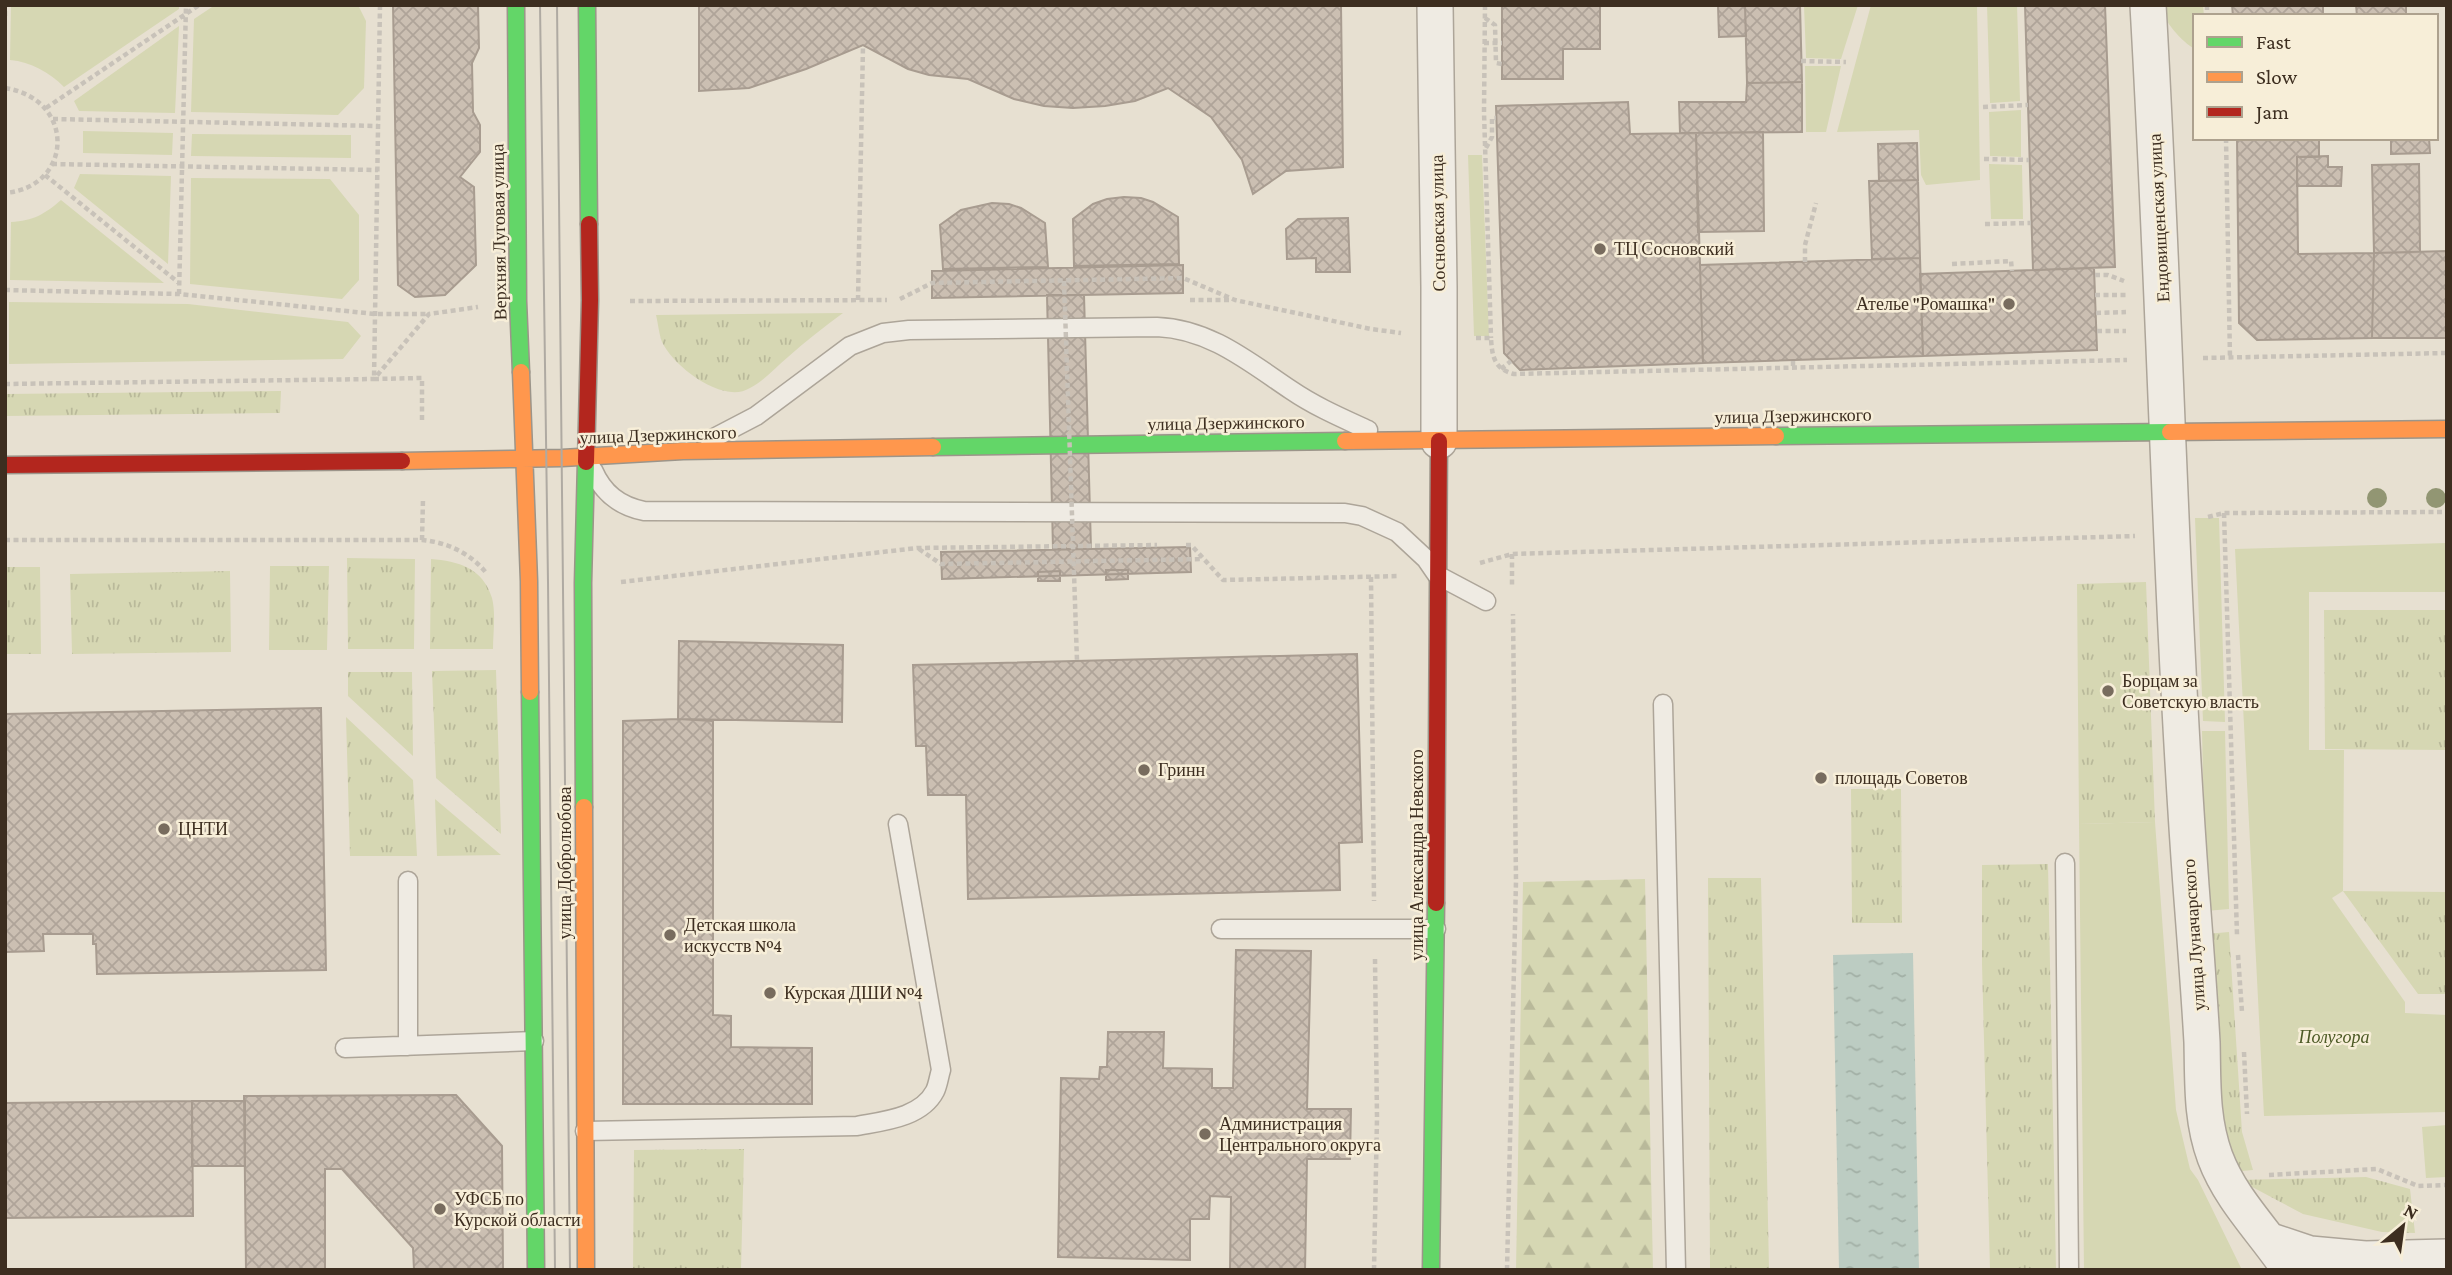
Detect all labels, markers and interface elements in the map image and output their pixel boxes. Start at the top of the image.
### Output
legend [2193,14,2438,140]
text: Fast [2256,30,2292,54]
text: Slow [2256,65,2298,89]
text: Jam [2254,100,2289,124]
street label: Ендовищенская улица [2145,133,2173,303]
street label: Верхняя Луговая улица [487,144,511,320]
street label: Сосновская улица [1427,154,1449,292]
place label: ТЦ Сосновский [1614,239,1734,259]
marker: ТЦ Сосновский [1592,241,1608,257]
place label: Ателье "Ромашка" [1856,294,1995,314]
marker: Ателье "Ромашка" [2001,296,2017,312]
street label: улица Дзержинского [1714,405,1872,427]
street label: улица Дзержинского [1147,412,1305,434]
street label: улица Дзержинского [579,422,737,448]
place label: Борцам за Советскую власть [2122,671,2259,712]
marker: Борцам за Советскую власть [2100,683,2116,699]
street label: улица Александра Невского [1407,749,1427,961]
place label: Гринн [1158,760,1206,780]
marker: Гринн [1136,762,1152,778]
place label: площадь Советов [1835,768,1968,788]
marker: площадь Советов [1813,770,1829,786]
street label: улица Добролюбова [555,787,575,939]
place label: ЦНТИ [178,819,228,839]
marker: ЦНТИ [156,821,172,837]
street label: улица Луначарского [2179,858,2209,1012]
place label: Детская школа искусств №4 [684,915,796,956]
marker: Детская школа искусств №4 [662,927,678,943]
place label: Курская ДШИ №4 [784,983,923,1003]
marker: Курская ДШИ №4 [762,985,778,1001]
park label: Полугора [2297,1027,2370,1047]
place label: Администрация Центрального округа [1219,1114,1381,1155]
marker: Администрация Центрального округа [1197,1126,1213,1142]
place label: УФСБ по Курской области [454,1189,581,1230]
north arrow [2368,1191,2438,1261]
text: N [2400,1199,2422,1224]
marker: УФСБ по Курской области [432,1201,448,1217]

